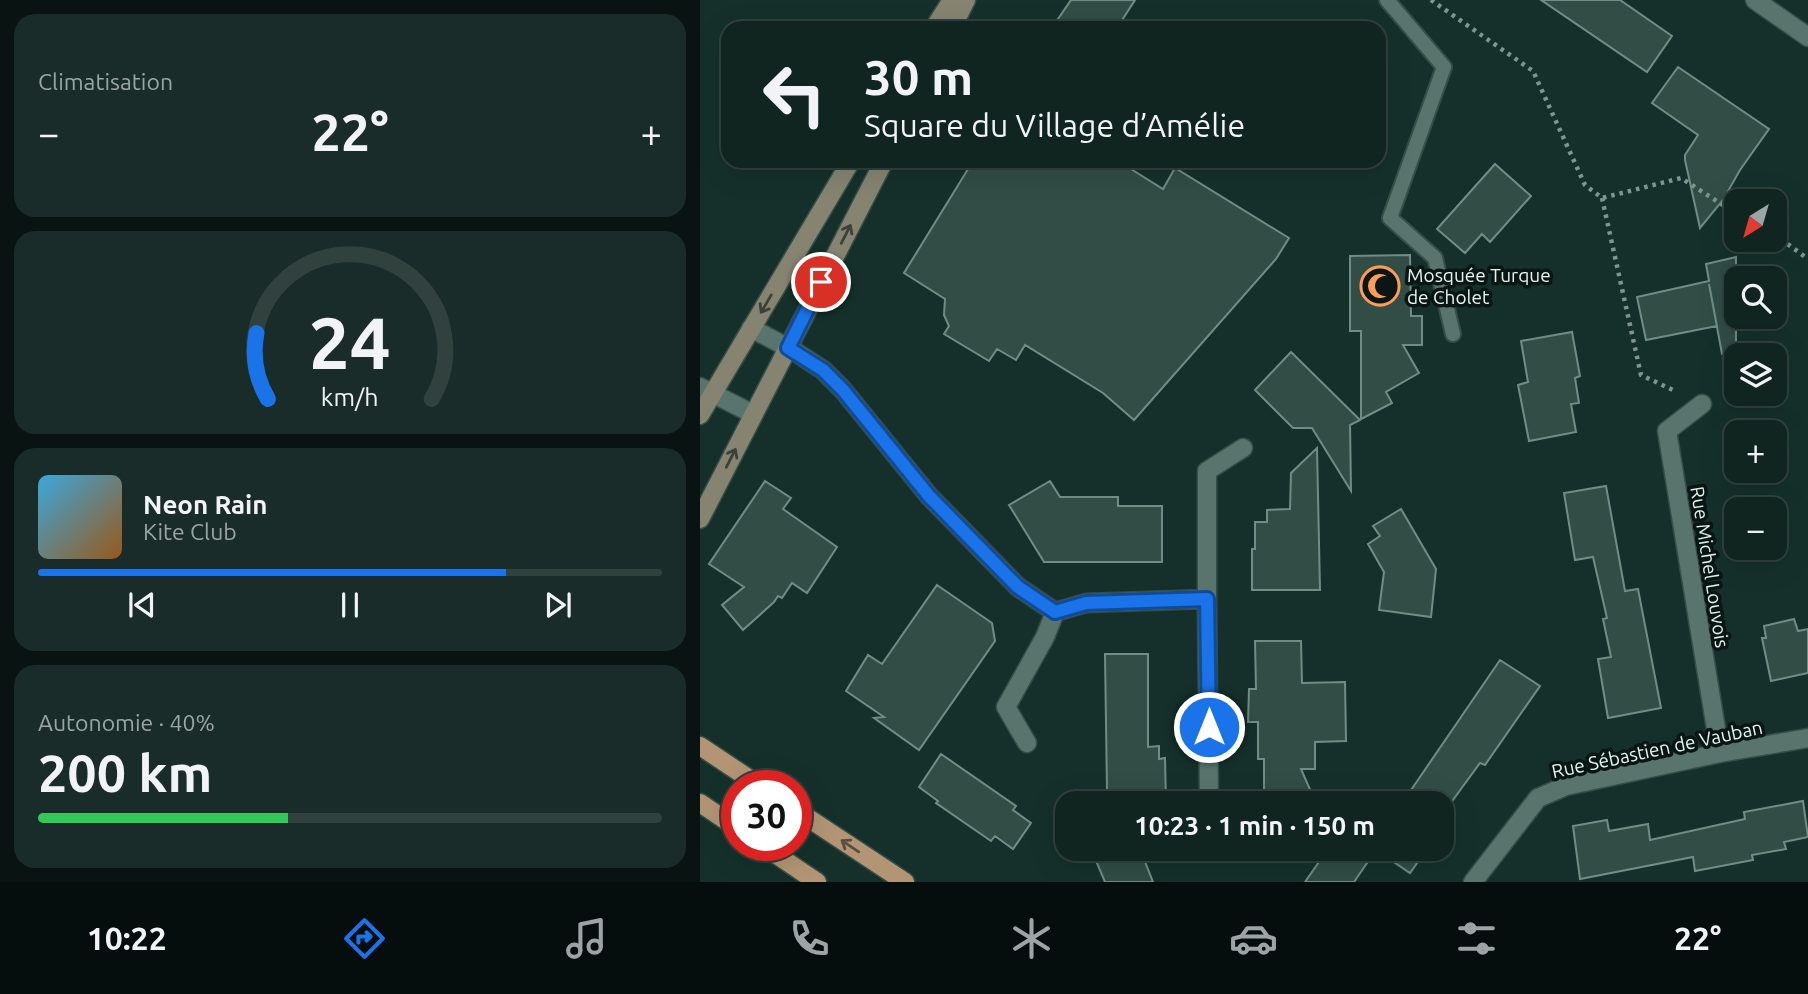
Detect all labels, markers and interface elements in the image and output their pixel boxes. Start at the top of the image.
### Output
icon: left [749,49,840,140]
text: 30 m [864,49,973,104]
text: Climatisation [38,69,173,94]
text: 22° [311,103,389,161]
text: Square du Village d’Amélie [864,107,1245,143]
text: − [38,112,59,154]
text: + [641,112,662,154]
north arrow [1724,189,1787,252]
map controls [1724,189,1787,560]
one-way arrow [840,224,854,245]
pin [791,252,851,312]
icon: arrive [802,263,840,301]
place label: Mosquée Turque de Cholet [1407,264,1551,308]
mosque icon: Mosquée Turque de Cholet [1359,265,1401,307]
button: search [1724,266,1787,329]
one-way arrow [758,293,772,313]
text: 24 [309,301,391,383]
button: layers [1724,343,1787,406]
text: km/h [321,382,379,410]
button: + [1724,420,1787,483]
one-way arrow [725,448,739,469]
street label: Rue Michel Louvois [1686,485,1734,649]
text: Neon Rain [143,490,268,519]
button: − [1724,497,1787,560]
text: Kite Club [143,519,237,544]
icon: previous [123,586,161,624]
icon: pause [331,586,369,624]
icon: next [539,586,577,624]
position arrow [1172,690,1246,764]
text: Autonomie · 40% [38,710,215,735]
street label: Rue Sébastien de Vauban [1550,716,1764,782]
text: 200 km [38,744,212,802]
speed limit sign: 30 [721,770,812,861]
text: 10:23 · 1 min · 150 m [1134,811,1375,840]
one-way arrow [841,839,861,853]
icon: directions [340,914,389,963]
icon: music [562,914,611,963]
icon: phone [785,914,834,963]
icon: climate [1007,914,1056,963]
icon: car [1229,914,1278,963]
icon: filters [1452,914,1501,963]
text: 10:22 [87,920,167,956]
text: 22° [1674,920,1721,956]

